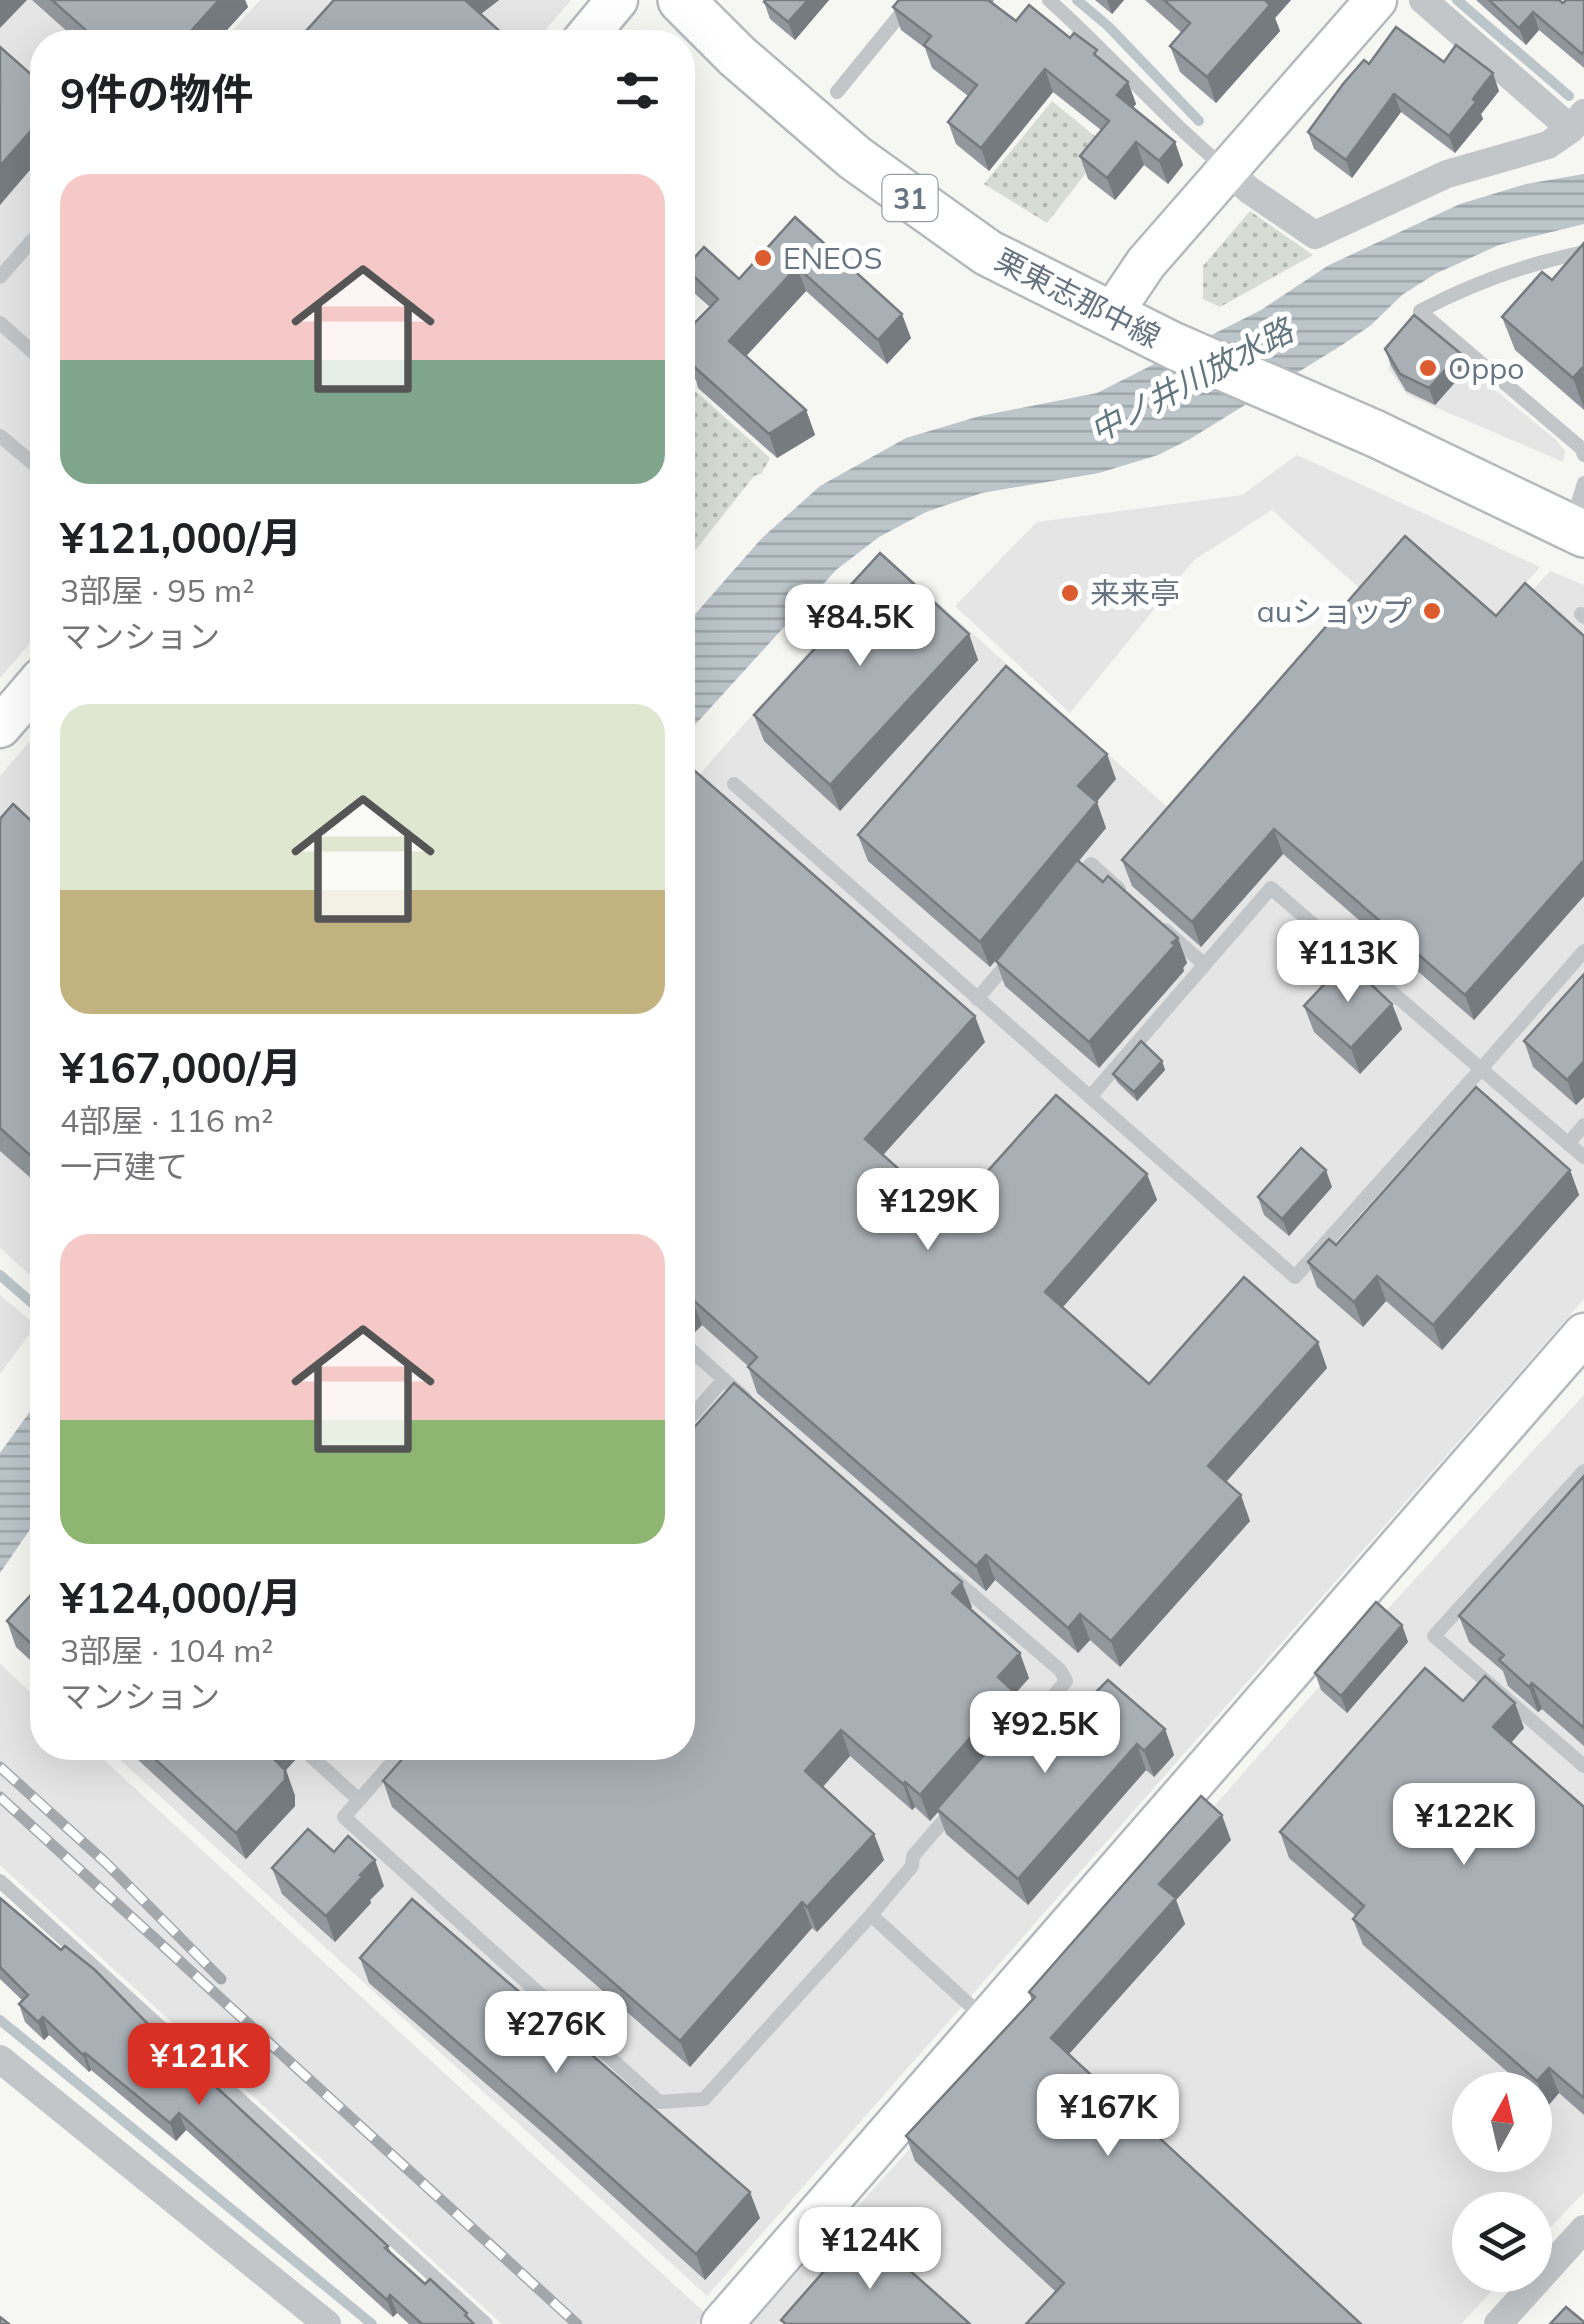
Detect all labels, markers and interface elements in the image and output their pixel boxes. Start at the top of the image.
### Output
icon: filters [610,63,665,118]
text: 9件の物件 [60,67,253,120]
road number: 31 [882,175,938,221]
icon: home [273,239,453,419]
place label: ENEOS [783,239,882,277]
street label: 栗東志那中線 [989,240,1167,356]
marker: ENEOS [752,247,774,269]
water label: 中ノ井川放水路 [1083,308,1302,450]
place label: Oppo [1448,349,1524,387]
marker: Oppo [1417,357,1439,379]
text: ¥121,000/月 [60,511,302,564]
text: 3部屋 · 95 m² [60,570,254,610]
place label: 来来亭 [1090,574,1180,612]
marker: 来来亭 [1059,582,1081,604]
pin: ¥84.5K [779,584,941,669]
place label: auショップ [1257,592,1412,630]
text: ¥84.5K [807,596,913,636]
marker: auショップ [1421,600,1443,622]
text: マンション [60,616,220,656]
icon: home [273,769,453,949]
pin: ¥113K [1278,920,1418,1005]
text: ¥113K [1299,932,1397,972]
text: ¥167,000/月 [60,1041,302,1094]
text: 4部屋 · 116 m² [60,1100,274,1140]
text: 一戸建て [60,1146,188,1186]
pin: ¥129K [858,1168,998,1253]
text: ¥129K [879,1180,977,1220]
icon: home [273,1299,453,1479]
text: ¥124,000/月 [60,1571,302,1624]
text: 3部屋 · 104 m² [60,1630,274,1670]
text: マンション [60,1676,220,1716]
pin: ¥92.5K [964,1691,1126,1776]
text: ¥92.5K [992,1703,1098,1743]
pin: ¥122K [1394,1783,1534,1868]
text: ¥122K [1415,1795,1513,1835]
pin: ¥276K [486,1991,626,2076]
text: ¥276K [507,2003,605,2043]
pin: ¥121K [129,2023,269,2108]
text: ¥121K [150,2035,248,2075]
north arrow [1452,2072,1552,2172]
map controls [1452,2072,1552,2292]
pin: ¥167K [1038,2074,1178,2159]
text: ¥167K [1059,2086,1157,2126]
button: layers [1452,2192,1552,2292]
pin: ¥124K [800,2207,940,2292]
text: ¥124K [821,2219,919,2259]

